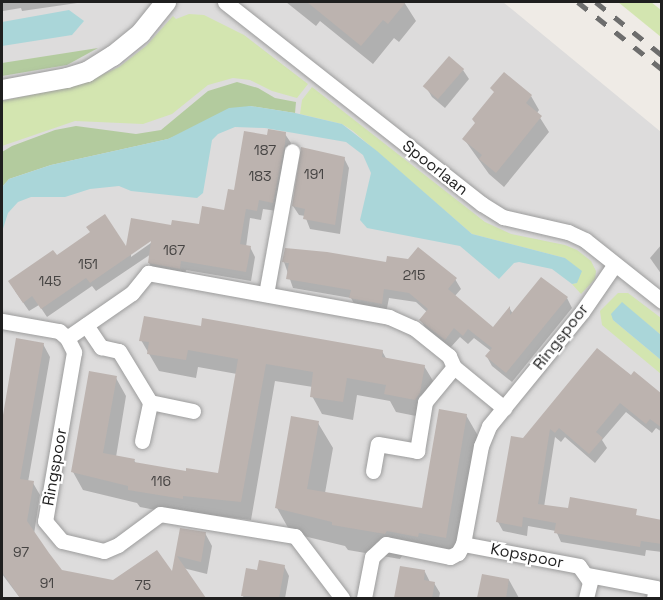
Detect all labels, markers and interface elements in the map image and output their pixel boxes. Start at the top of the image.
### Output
street label: Spoorlaan [398,136,472,200]
house number: 187 [254,142,276,158]
house number: 191 [304,166,324,182]
house number: 183 [248,168,272,184]
house number: 167 [163,242,185,258]
house number: 151 [78,256,98,272]
house number: 215 [403,267,425,283]
house number: 145 [39,273,61,289]
street label: Ringspoor [529,300,593,374]
street label: Ringspoor [39,427,71,507]
house number: 116 [151,473,171,489]
street label: Kopspoor [489,540,565,572]
house number: 97 [13,544,29,560]
house number: 91 [40,575,54,591]
house number: 75 [135,577,151,593]

